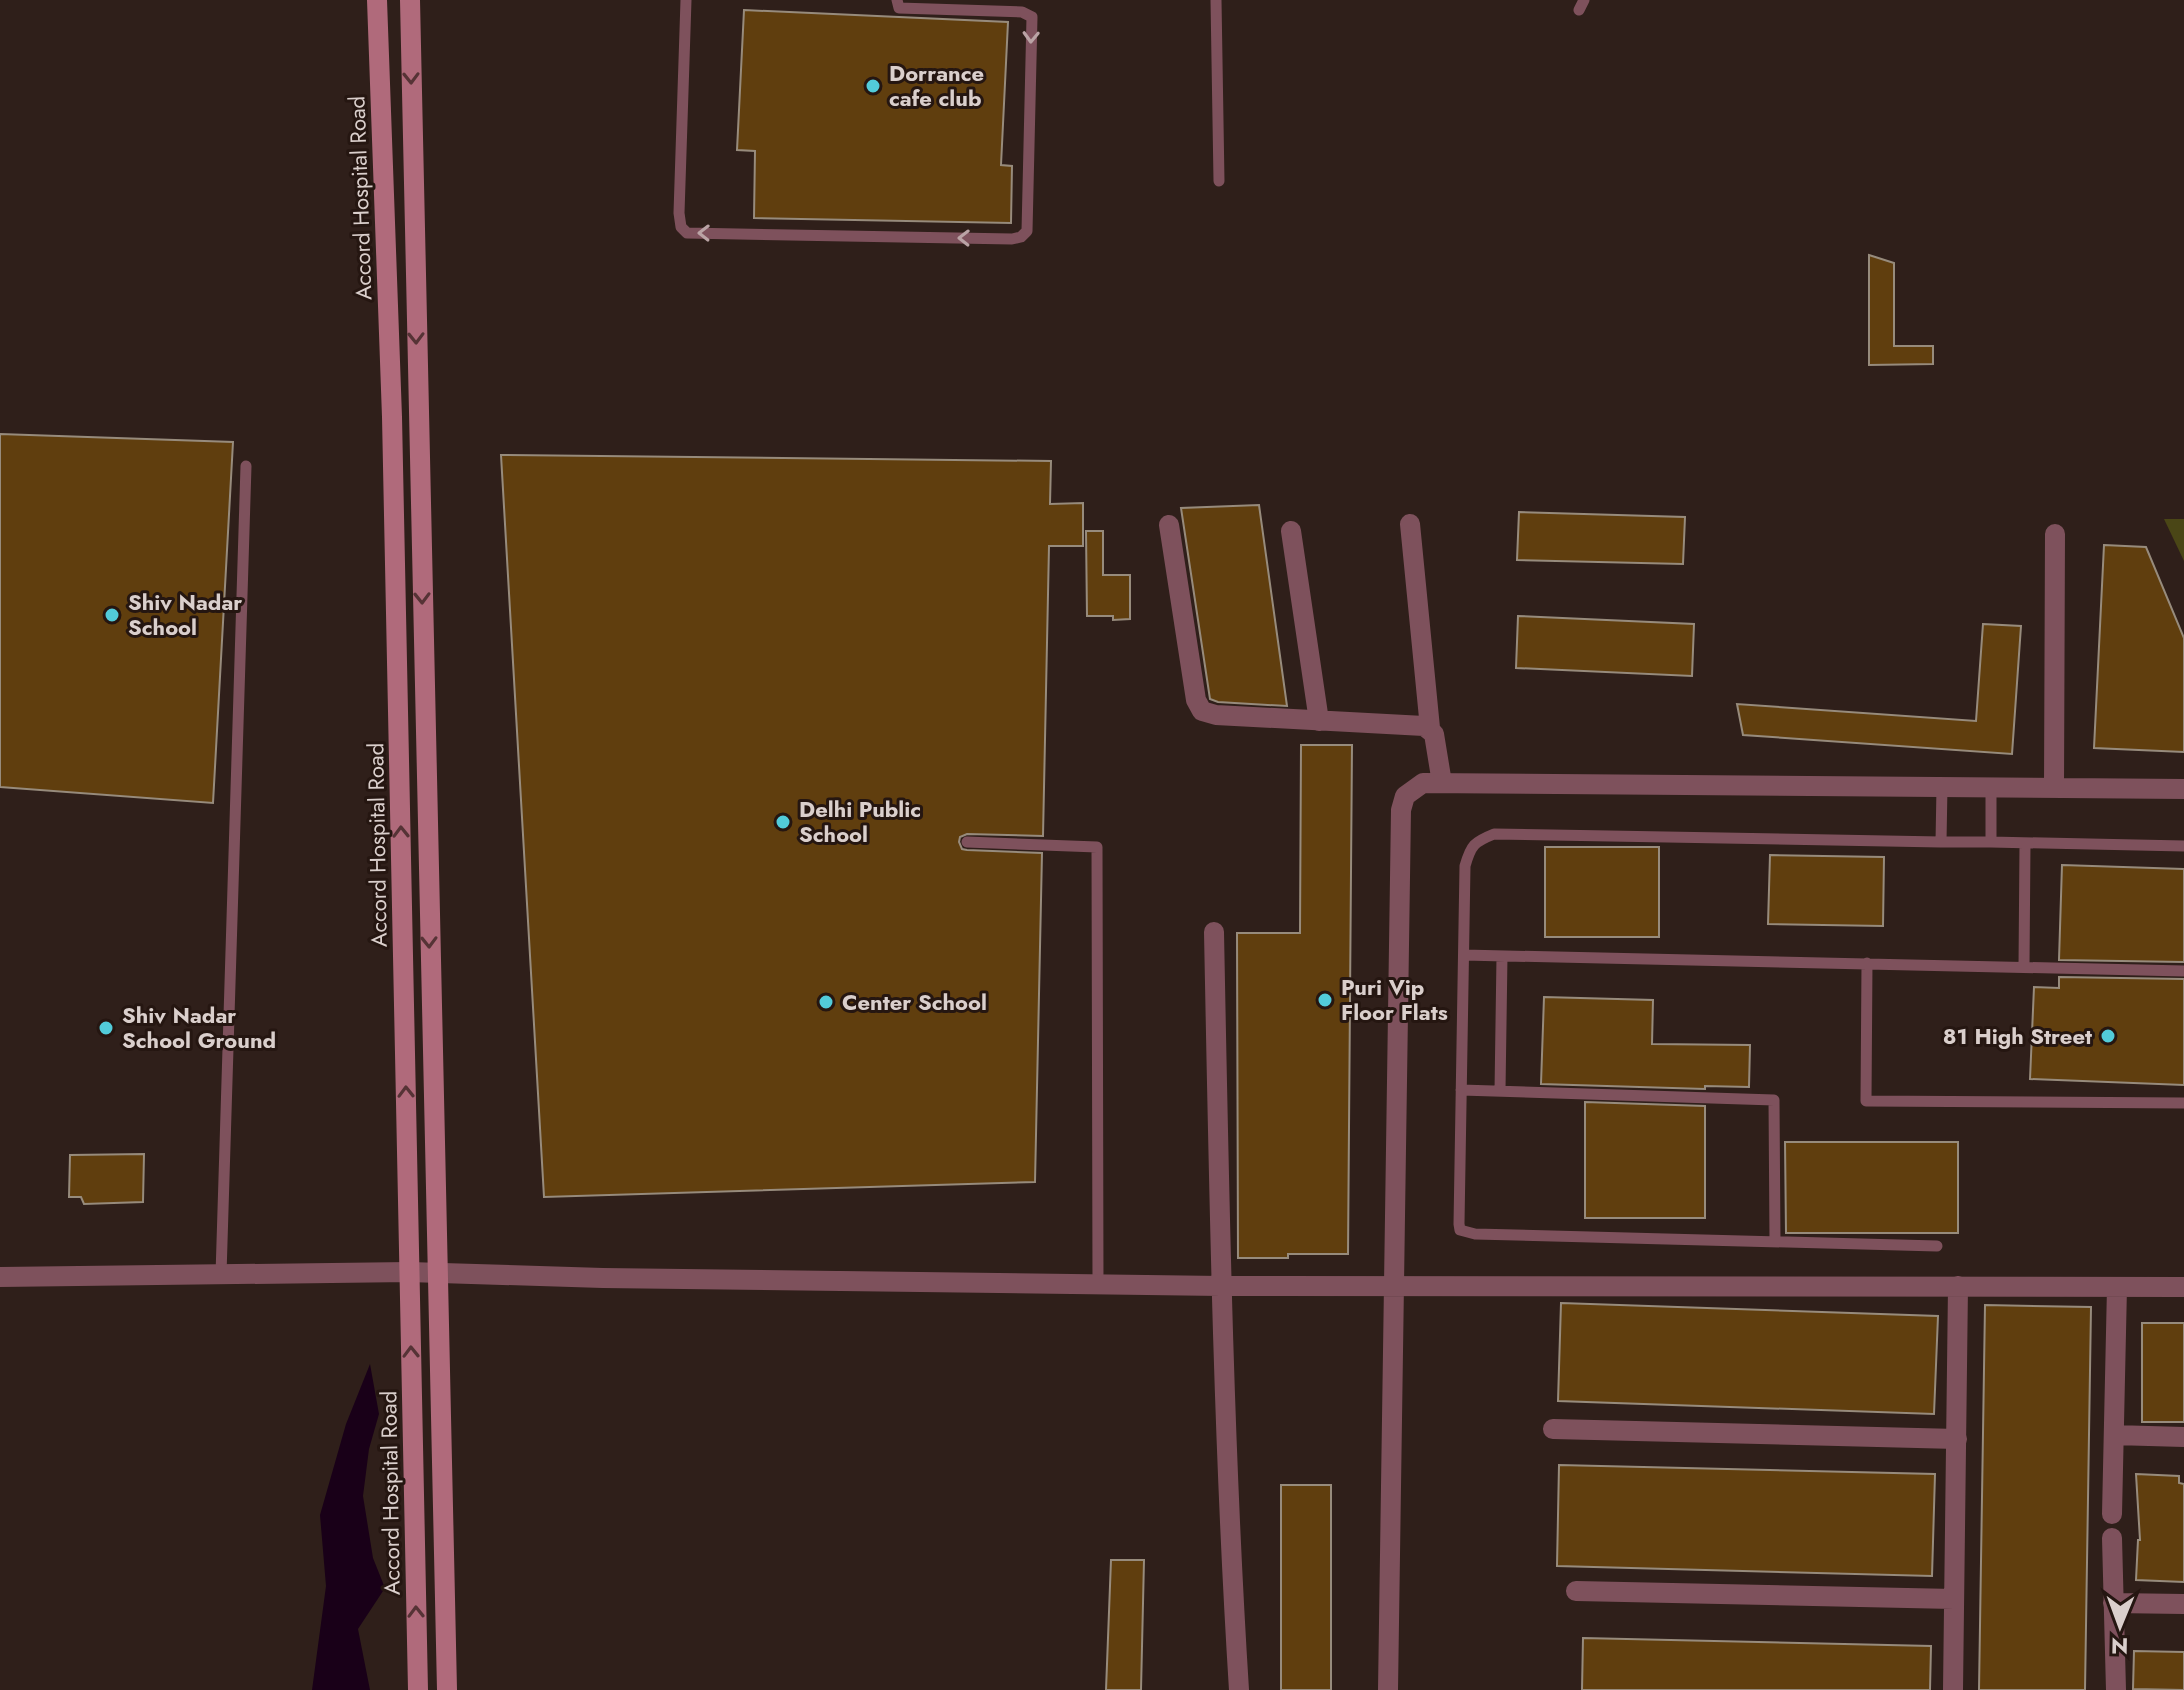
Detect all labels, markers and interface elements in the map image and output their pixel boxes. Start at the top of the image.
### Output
one-way arrow [1022,31,1040,44]
place label: Dorrance cafe club [889,57,984,114]
one-way arrow [403,72,420,85]
marker: Dorrance cafe club [864,77,882,95]
street label: Accord Hospital Road [340,95,380,301]
one-way arrow [697,225,710,242]
one-way arrow [957,229,970,247]
one-way arrow [408,332,425,345]
place label: Shiv Nadar School [128,586,242,643]
one-way arrow [413,592,430,605]
marker: Shiv Nadar School [103,606,121,624]
street label: Accord Hospital Road [359,743,395,947]
place label: Delhi Public School [799,793,921,850]
marker: Delhi Public School [774,813,792,831]
one-way arrow [392,825,410,838]
one-way arrow [420,936,438,949]
place label: Puri Vip Floor Flats [1341,971,1448,1028]
place label: Center School [842,986,987,1018]
marker: Puri Vip Floor Flats [1316,991,1334,1009]
marker: Center School [817,993,835,1011]
place label: Shiv Nadar School Ground [122,999,276,1056]
marker: Shiv Nadar School Ground [97,1019,115,1037]
place label: 81 High Street [1943,1020,2092,1052]
marker: 81 High Street [2099,1027,2117,1045]
one-way arrow [397,1085,415,1098]
one-way arrow [402,1345,420,1358]
street label: Accord Hospital Road [372,1391,408,1595]
north arrow [2080,1586,2160,1666]
one-way arrow [408,1605,425,1618]
text: N [2111,1630,2129,1662]

